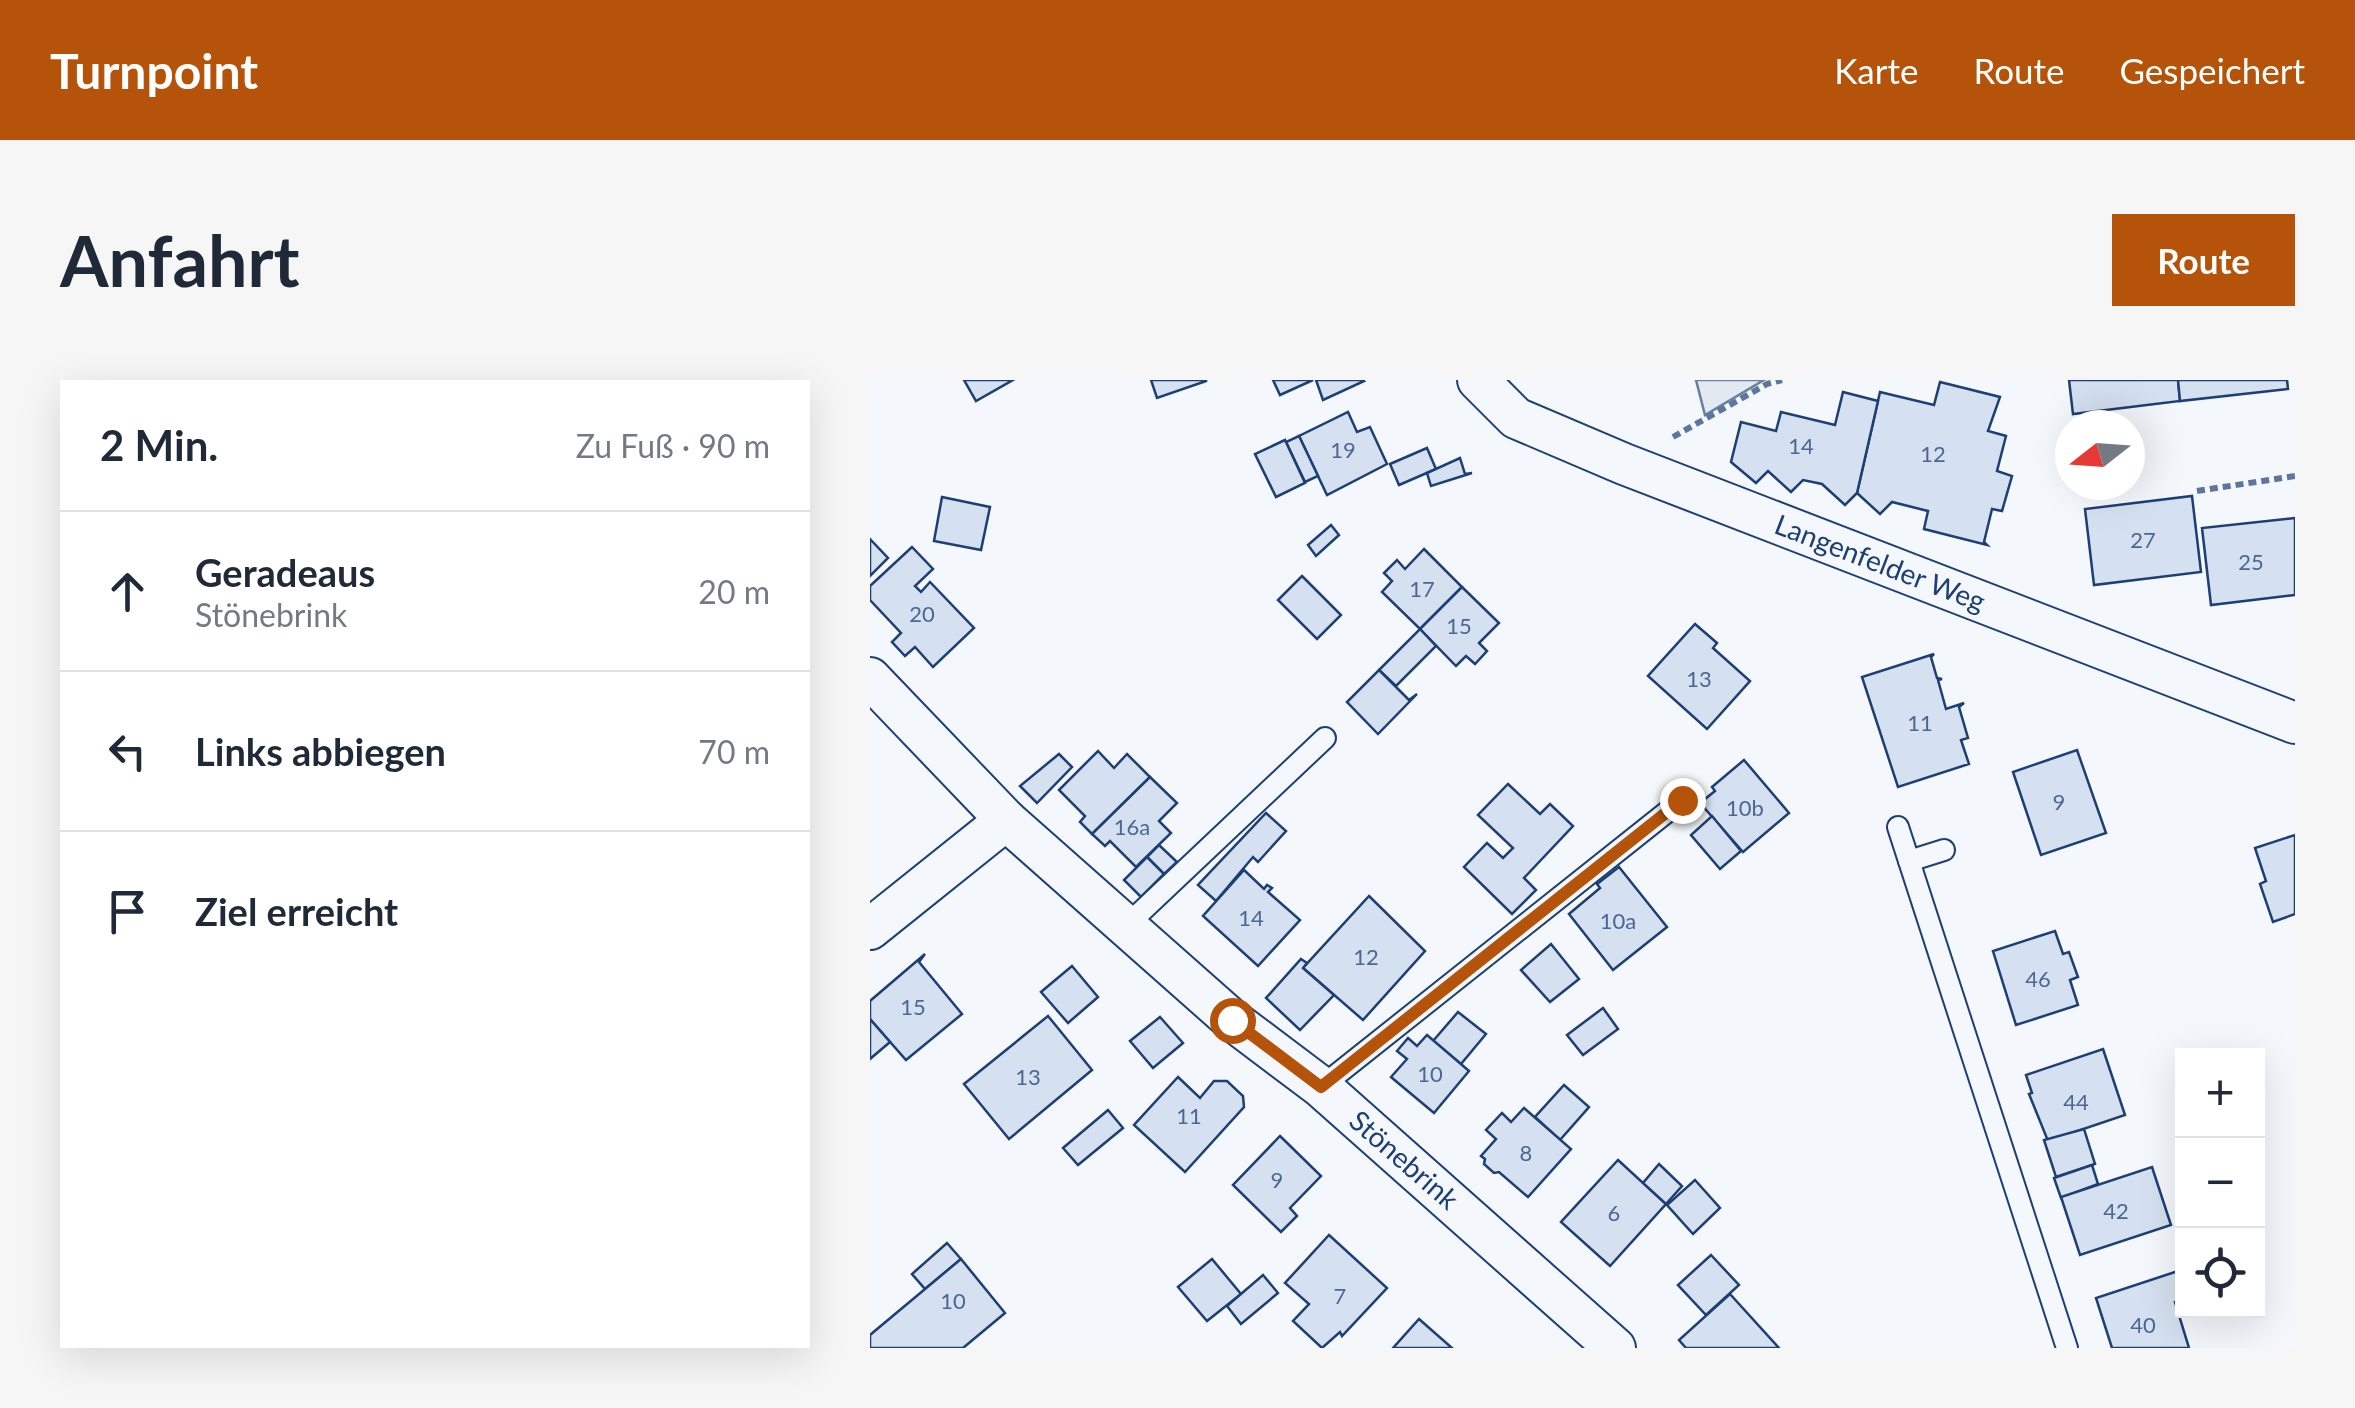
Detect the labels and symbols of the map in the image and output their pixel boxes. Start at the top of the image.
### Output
north arrow [2055,410,2145,500]
house number: 14 [1788,432,1814,459]
house number: 19 [1330,436,1356,463]
house number: 12 [1920,440,1946,467]
street label: Langenfelder Weg [1770,506,1990,618]
house number: 27 [2130,526,2156,553]
house number: 25 [2238,548,2264,575]
house number: 17 [1409,575,1435,602]
house number: 20 [909,600,935,627]
house number: 15 [1446,612,1472,639]
house number: 13 [1686,665,1712,692]
house number: 11 [1907,709,1933,736]
route end [1660,778,1706,824]
house number: 9 [2053,788,2065,815]
house number: 10b [1726,794,1764,821]
house number: 16a [1114,813,1150,840]
house number: 14 [1238,904,1264,931]
house number: 10a [1600,907,1636,934]
house number: 12 [1353,943,1379,970]
house number: 46 [2025,965,2051,992]
house number: 15 [900,993,926,1020]
route start [1210,998,1256,1044]
house number: 10 [1417,1060,1443,1087]
house number: 13 [1015,1063,1041,1090]
house number: 44 [2063,1088,2089,1115]
house number: 11 [1176,1102,1202,1129]
street label: Stönebrink [1343,1103,1467,1216]
house number: 8 [1520,1139,1532,1166]
house number: 9 [1271,1166,1283,1193]
house number: 42 [2103,1197,2129,1224]
house number: 6 [1608,1199,1620,1226]
house number: 7 [1334,1282,1346,1309]
house number: 10 [940,1287,966,1314]
house number: 40 [2130,1311,2156,1338]

